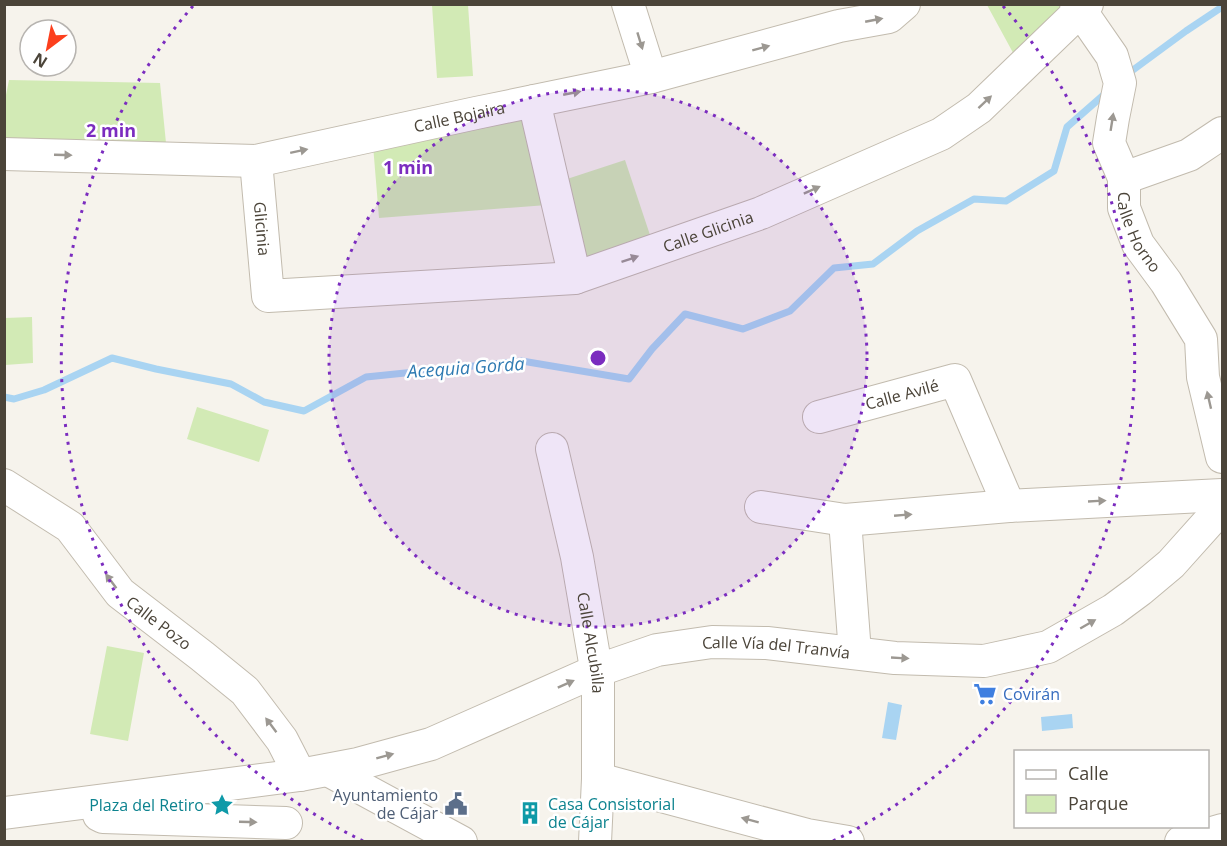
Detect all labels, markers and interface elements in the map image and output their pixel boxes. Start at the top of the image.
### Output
one-way arrow [864,15,883,24]
north arrow [18,18,78,78]
one-way arrow [636,32,645,50]
one-way arrow [752,42,770,52]
text: N [29,48,51,73]
one-way arrow [563,88,582,97]
one-way arrow [978,95,993,109]
street label: Calle Bojaira [412,96,507,137]
one-way arrow [1108,113,1117,132]
text: 2 min [86,118,136,142]
one-way arrow [290,146,309,155]
one-way arrow [53,151,72,160]
text: 1 min [383,155,433,179]
one-way arrow [804,186,821,195]
street label: Calle Horno [1113,192,1166,277]
street label: Glicinia [249,201,275,257]
street label: Calle Glicinia [660,206,756,257]
one-way arrow [621,253,639,263]
centre of rings [588,348,608,368]
water label: Acequia Gorda [405,351,525,383]
street label: Calle Avilé [863,374,941,415]
one-way arrow [1203,391,1213,410]
one-way arrow [1088,497,1107,506]
one-way arrow [893,510,912,520]
one-way arrow [106,574,118,589]
street label: Calle Alcubilla [572,590,609,694]
street label: Calle Pozo [122,591,196,655]
one-way arrow [1079,619,1096,629]
street label: Calle Vía del Tranvía [700,631,851,664]
one-way arrow [891,654,910,663]
one-way arrow [558,679,576,689]
supermarket icon: Covirán [972,681,998,707]
place label: Covirán [1003,683,1060,705]
one-way arrow [264,717,277,733]
legend [1014,750,1209,828]
one-way arrow [377,751,395,760]
text: Calle [1068,761,1109,785]
place label: Ayuntamiento de Cájar [333,784,438,824]
public building icon: Ayuntamiento de Cájar [443,791,469,817]
text: Parque [1068,791,1128,815]
place icon: Plaza del Retiro [209,792,235,818]
place label: Casa Consistorial de Cájar [548,793,675,833]
place label: Plaza del Retiro [89,794,204,816]
building icon: Casa Consistorial de Cájar [517,800,543,826]
one-way arrow [741,815,759,824]
one-way arrow [239,817,258,827]

